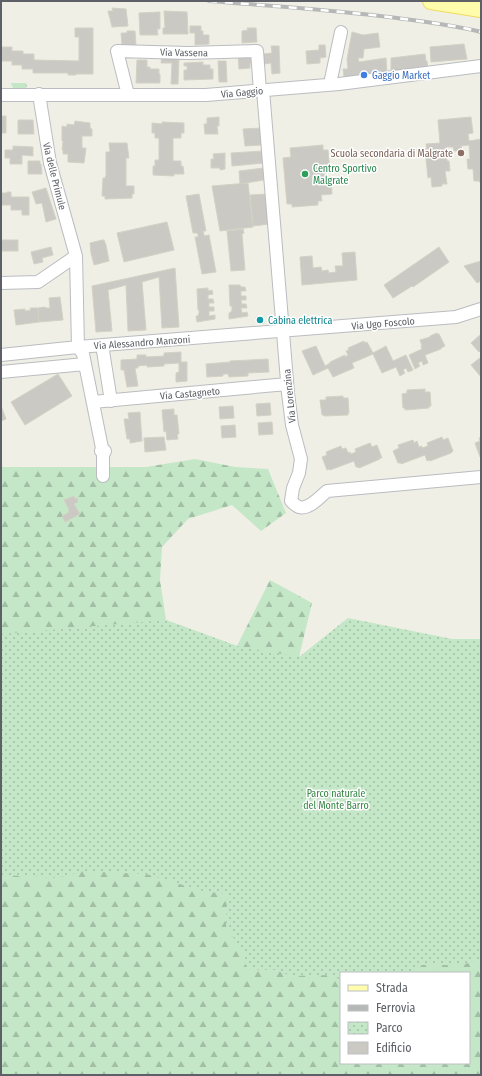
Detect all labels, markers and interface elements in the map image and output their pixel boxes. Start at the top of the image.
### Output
street label: Via Vassena [160,47,208,59]
marker: Gaggio Market [359,70,369,80]
place label: Gaggio Market [372,70,431,82]
street label: Via Gaggio [220,85,264,101]
street label: Via delle Primule [40,141,68,211]
place label: Scuola secondaria di Malgrate [331,148,453,160]
marker: Scuola secondaria di Malgrate [456,148,466,158]
place label: Centro Sportivo Malgrate [313,163,377,187]
marker: Centro Sportivo Malgrate [300,169,310,179]
marker: Cabina elettrica [255,315,265,325]
place label: Cabina elettrica [268,315,332,327]
street label: Via Ugo Foscolo [351,315,415,333]
street label: Via Alessandro Manzoni [93,334,191,352]
street label: Via Lorenzina [281,368,299,424]
street label: Via Castagneto [160,385,221,403]
park label: Parco naturale del Monte Barro [303,788,369,812]
legend [340,972,470,1064]
text: Strada [376,981,408,995]
text: Ferrovia [376,1001,415,1015]
text: Parco [376,1021,403,1035]
text: Edificio [376,1041,412,1055]

